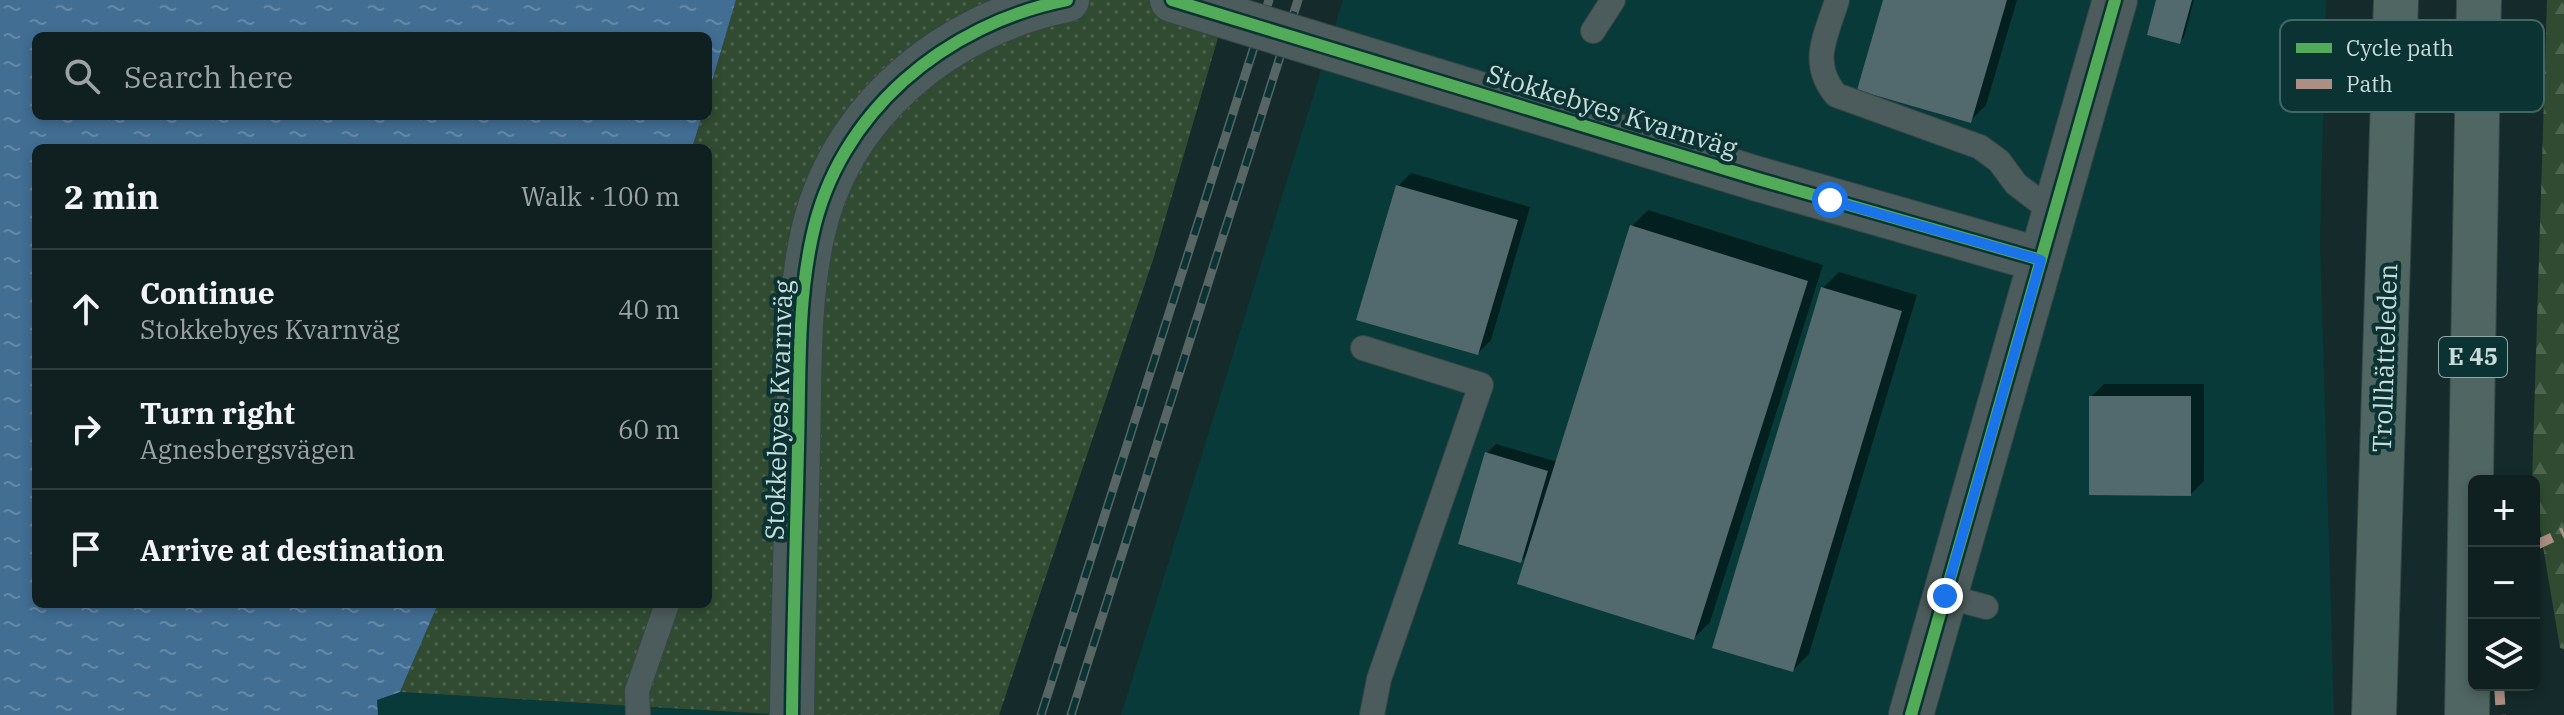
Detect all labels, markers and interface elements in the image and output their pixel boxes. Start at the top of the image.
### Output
legend [2280,20,2544,112]
search box [32,32,712,120]
text: Cycle path [2346,33,2454,62]
icon: search [60,54,104,98]
street label: Stokkebyes Kvarnväg [1483,56,1742,164]
text: Search here [124,57,293,96]
text: Path [2346,69,2393,98]
text: 2 min [64,174,159,218]
text: Walk · 100 m [521,179,680,213]
route start [1812,182,1848,218]
street label: Trollhätteleden [2364,263,2404,453]
text: Continue [140,273,275,312]
street label: Stokkebyes Kvarnväg [756,279,800,540]
icon: ahead [64,287,108,331]
text: 40 m [618,292,680,326]
text: Stokkebyes Kvarnväg [140,312,400,346]
road number: E 45 [2439,337,2507,377]
text: Turn right [140,393,295,432]
icon: right [64,407,108,451]
text: 60 m [618,412,680,446]
text: Agnesbergsvägen [140,432,355,466]
map controls [2468,475,2540,691]
button: + [2468,475,2540,547]
icon: arrive [64,527,108,571]
text: Arrive at destination [140,530,445,569]
button: − [2468,547,2540,619]
route end [1927,578,1963,614]
button: layers [2468,619,2540,691]

